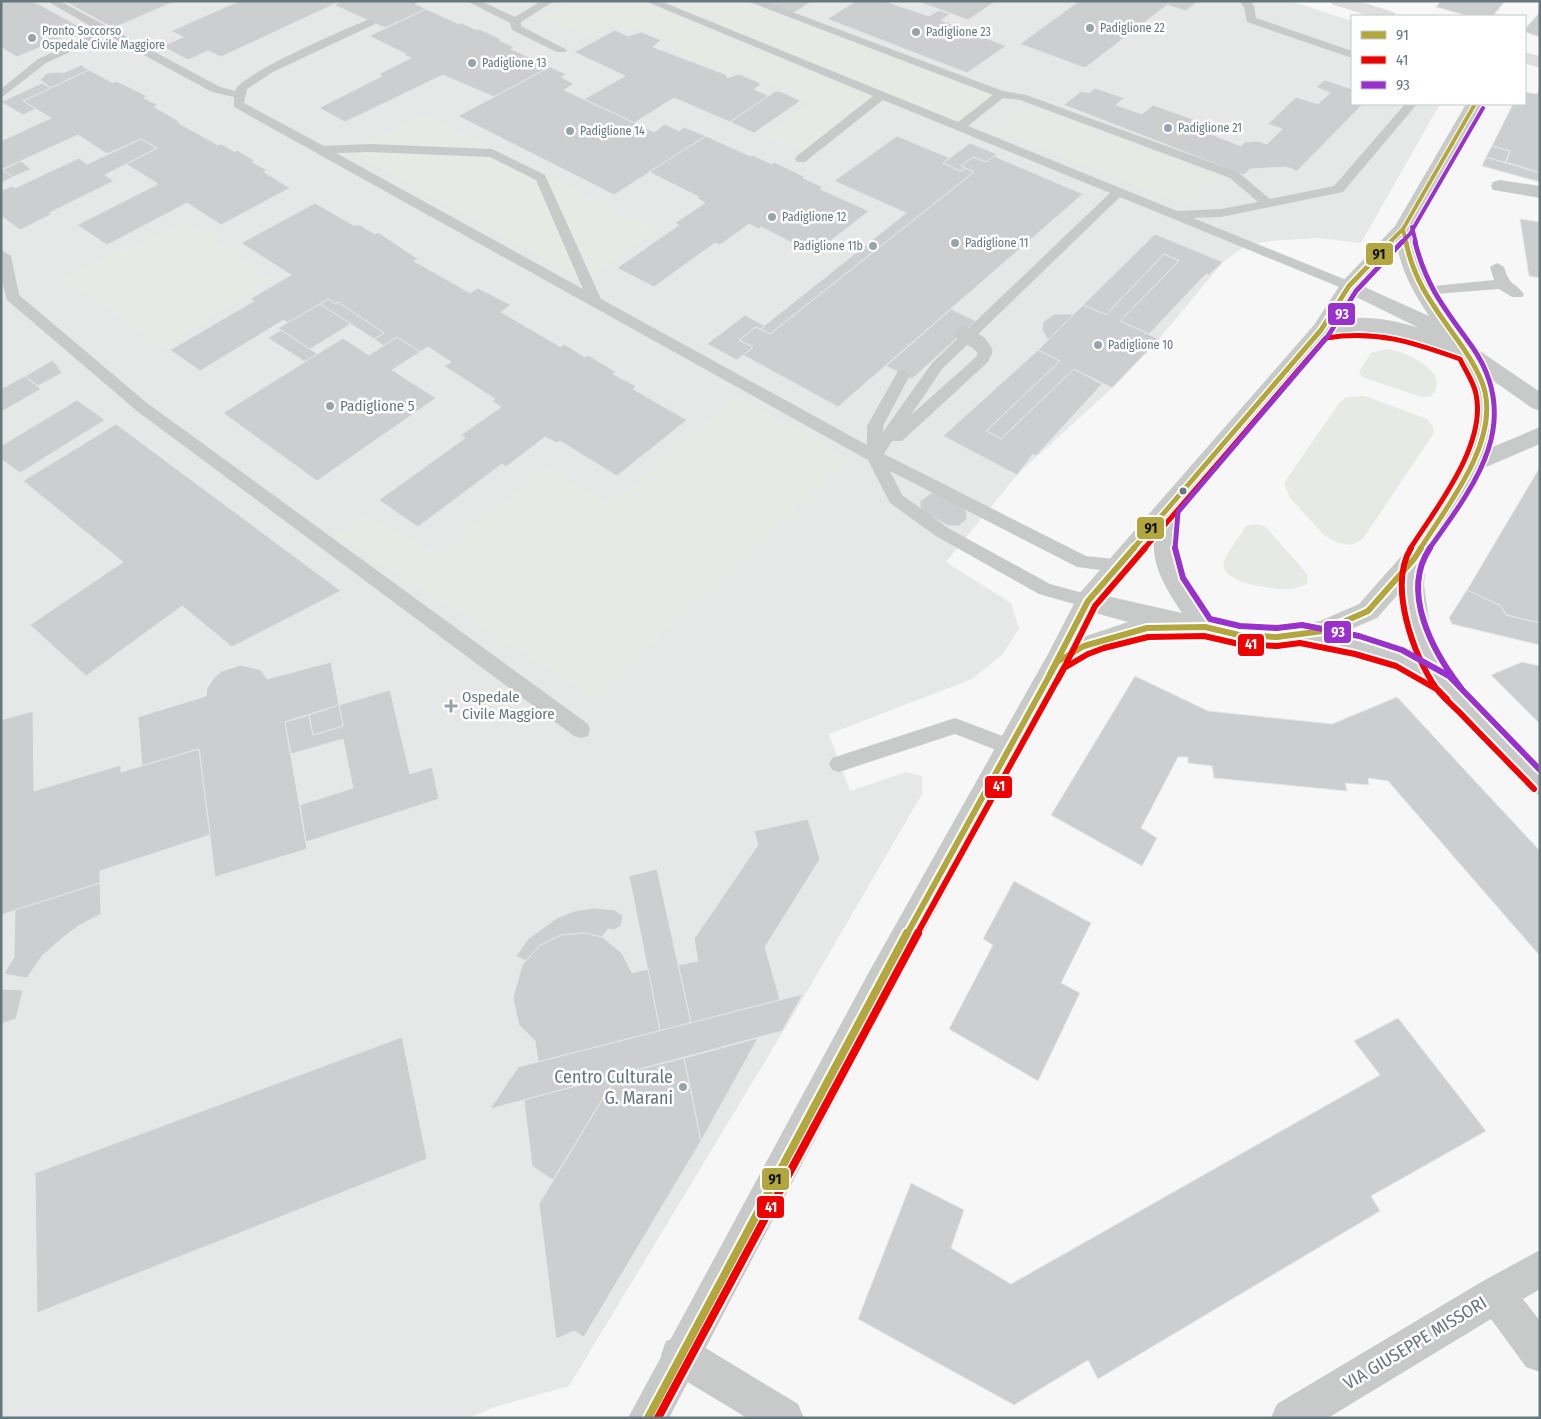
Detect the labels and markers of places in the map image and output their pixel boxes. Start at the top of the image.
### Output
place label: Padiglione 22 [1100,21,1165,35]
marker: Padiglione 22 [1084,22,1096,34]
place label: Pronto Soccorso Ospedale Civile Maggiore [42,24,165,52]
place label: Padiglione 23 [926,25,991,39]
marker: Padiglione 23 [910,26,922,38]
marker: Pronto Soccorso Ospedale Civile Maggiore [26,32,38,44]
place label: Padiglione 13 [482,56,546,70]
marker: Padiglione 13 [466,57,478,69]
place label: Padiglione 21 [1178,121,1242,135]
marker: Padiglione 21 [1162,122,1174,134]
place label: Padiglione 14 [580,124,645,138]
marker: Padiglione 14 [564,125,576,137]
place label: Padiglione 12 [782,210,846,224]
marker: Padiglione 12 [766,211,778,223]
place label: Padiglione 11 [965,236,1028,250]
marker: Padiglione 11 [949,237,961,249]
place label: Padiglione 11b [793,239,863,253]
marker: Padiglione 11b [867,240,879,252]
place label: Padiglione 10 [1108,338,1173,352]
marker: Padiglione 10 [1092,339,1104,351]
place label: Padiglione 5 [340,397,415,415]
marker: Padiglione 5 [324,400,336,412]
unlabelled marker [1178,486,1188,496]
place label: Ospedale Civile Maggiore [462,688,555,723]
marker: Ospedale Civile Maggiore [444,699,458,713]
place label: Centro Culturale G. Marani [554,1066,673,1109]
marker: Centro Culturale G. Marani [677,1081,689,1093]

